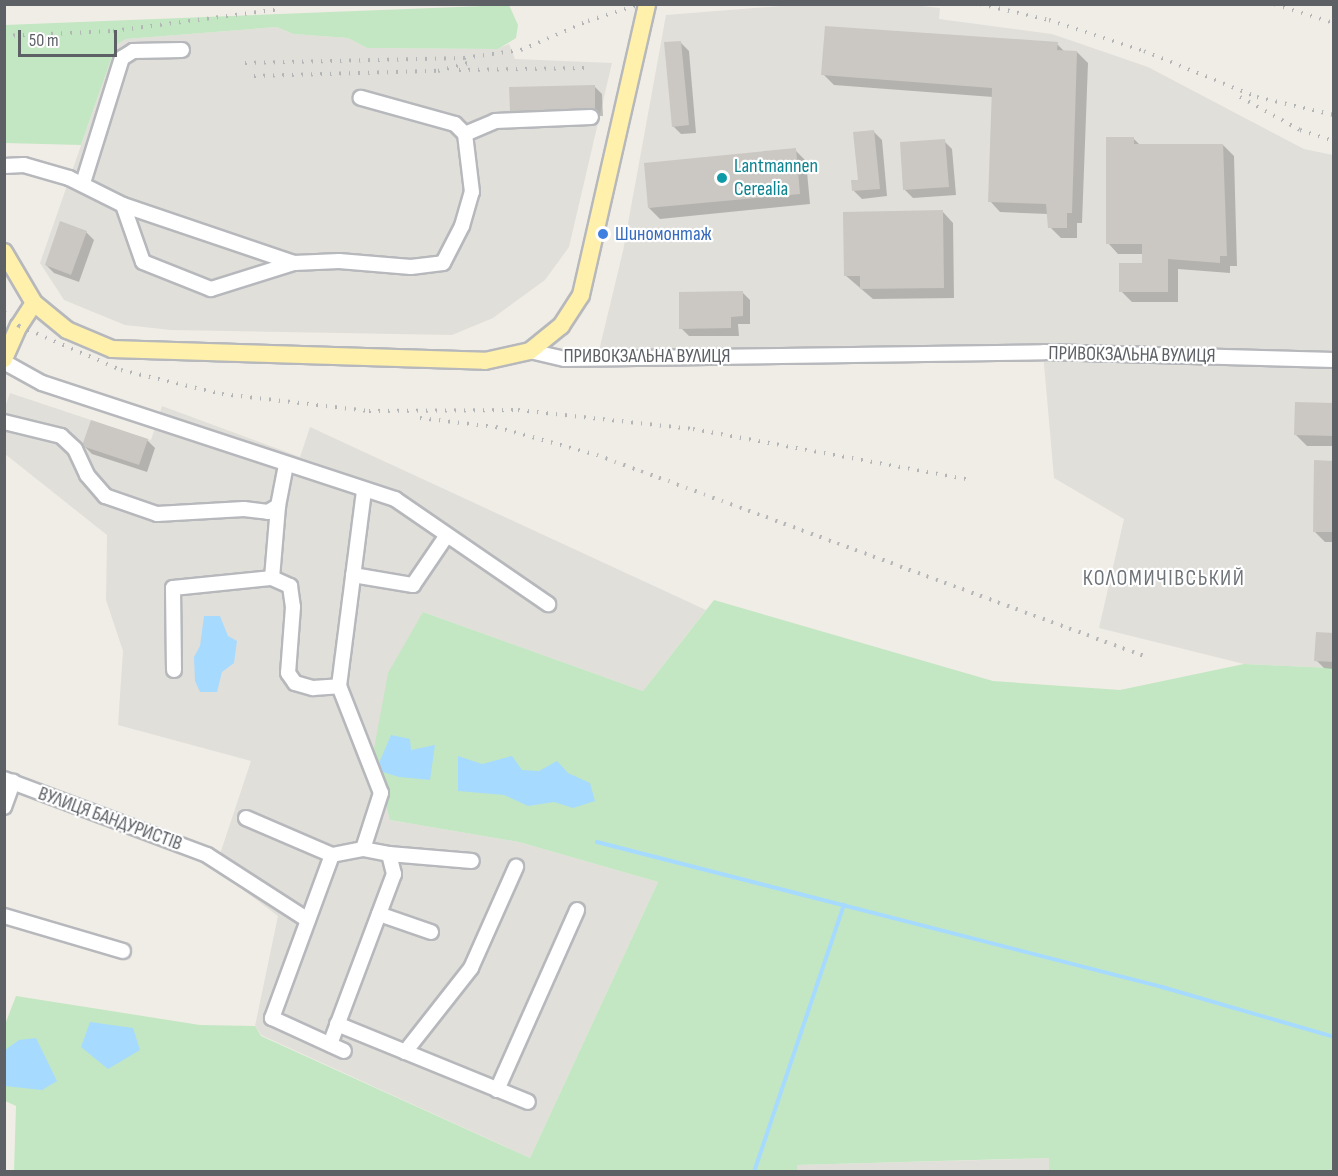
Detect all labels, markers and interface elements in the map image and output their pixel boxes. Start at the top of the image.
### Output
scale bar [21,18,120,56]
text: 50 m [29,30,59,51]
place label: Lantmannen Cerealia [734,154,818,201]
marker: Lantmannen Cerealia [715,171,729,185]
place label: Шиномонтаж [615,222,711,246]
marker: Шиномонтаж [596,227,610,241]
street label: ПРИВОКЗАЛЬНА ВУЛИЦЯ [1048,342,1216,368]
street label: ПРИВОКЗАЛЬНА ВУЛИЦЯ [563,344,731,368]
district label: КОЛОМИЧІВСЬКИЙ [1083,566,1245,592]
street label: ВУЛИЦЯ БАНДУРИСТІВ [35,782,185,856]

